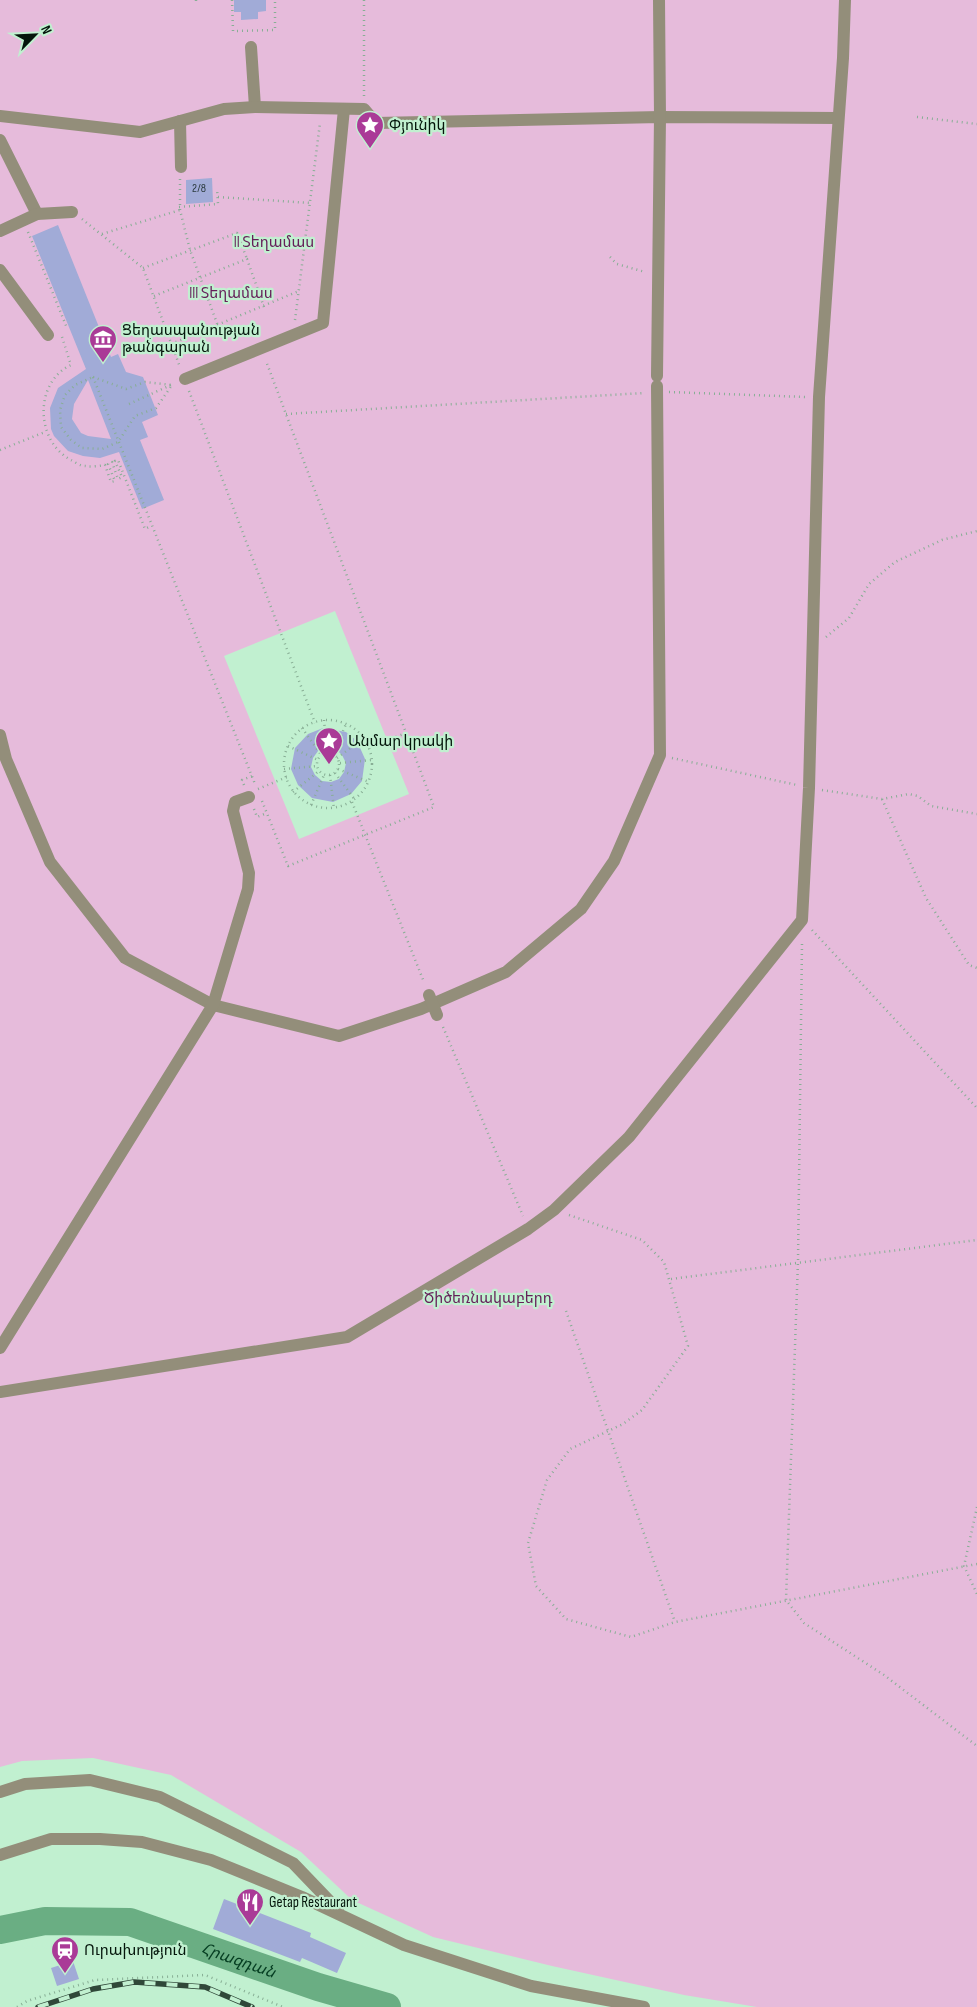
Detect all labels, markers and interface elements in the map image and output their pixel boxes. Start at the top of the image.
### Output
north arrow [10,10,60,60]
text: N [37,23,56,37]
place icon: Փյունիկ [355,110,385,149]
place label: Փյունիկ [389,116,445,135]
house number: 2/8 [192,181,206,196]
park label: II Տեղամաս [234,233,314,252]
park label: III Տեղամաս [189,284,273,303]
place label: Ցեղասպանության թանգարան [122,321,260,357]
museum icon: Ցեղասպանության թանգարան [88,324,118,363]
place icon: Անմար կրակի [314,726,344,765]
place label: Անմար կրակի [348,732,453,751]
park label: Ծիծեռնակաբերդ [424,1289,553,1308]
restaurant icon: Getap Restaurant [235,1887,265,1926]
place label: Getap Restaurant [269,1893,357,1912]
station icon: Ուրախություն [50,1935,80,1974]
water label: Հրազդան [199,1940,279,1983]
place label: Ուրախություն [84,1941,186,1960]

